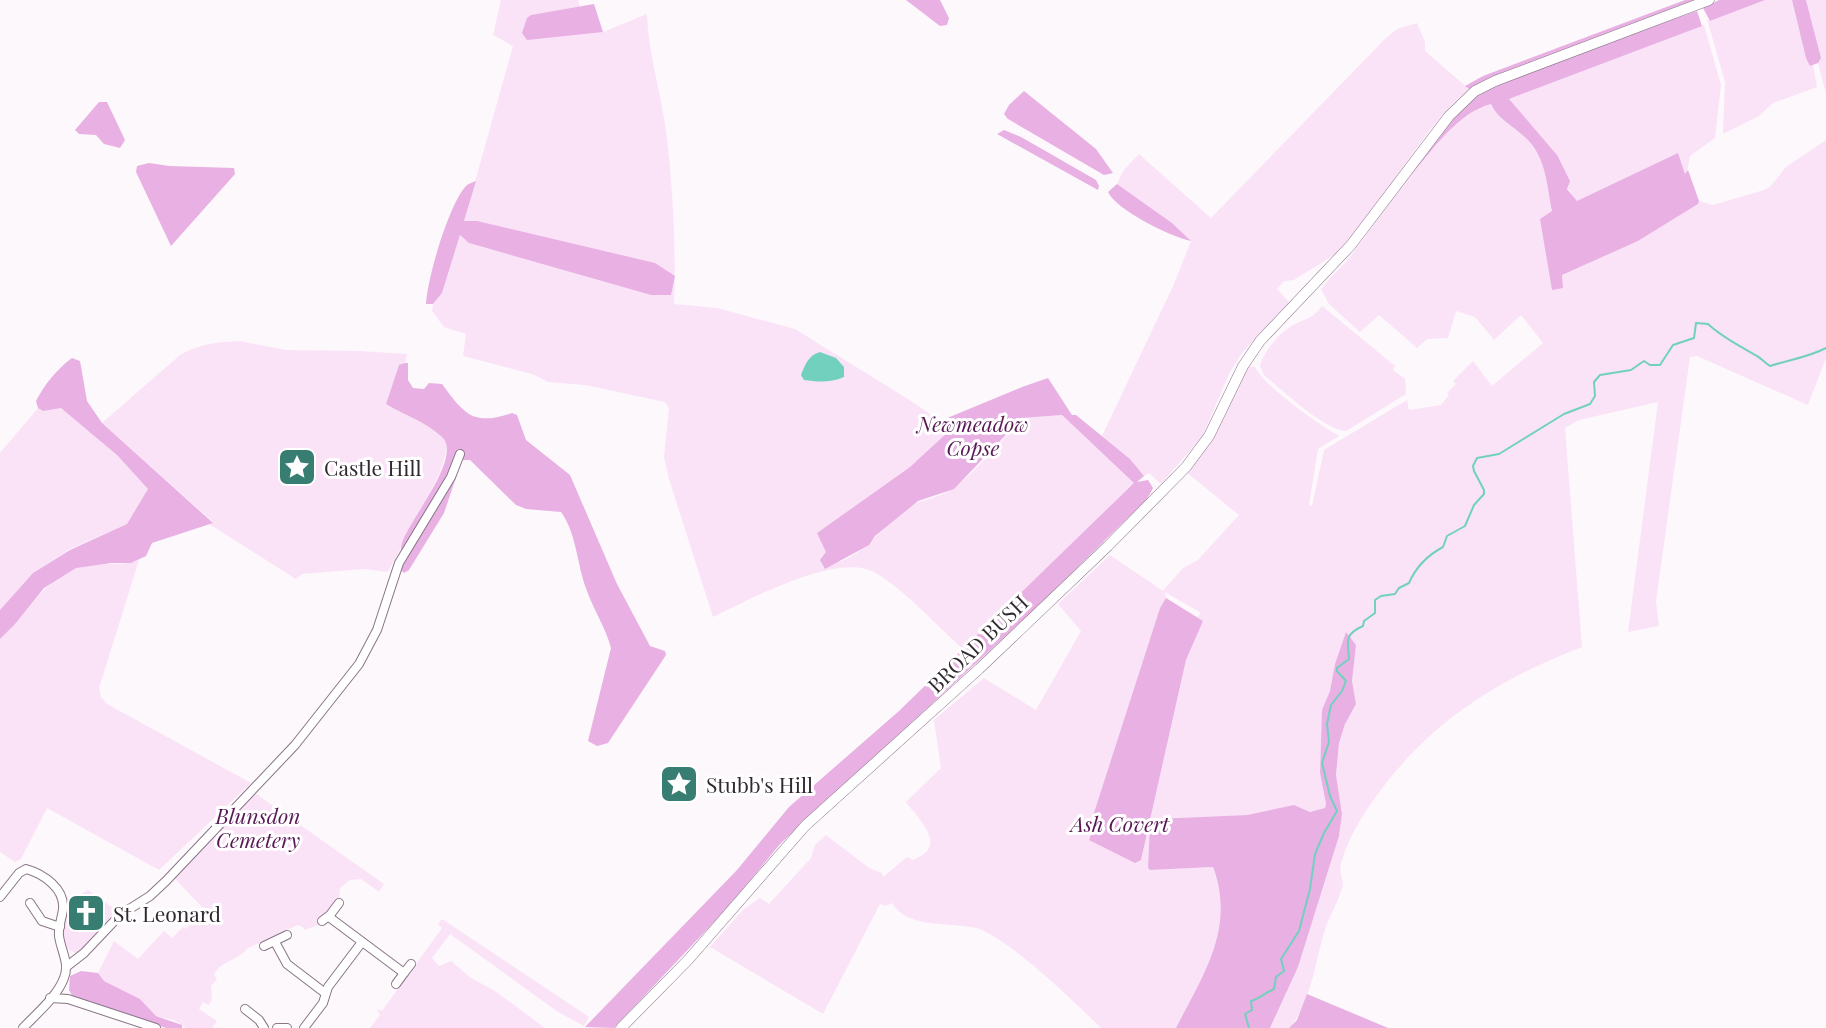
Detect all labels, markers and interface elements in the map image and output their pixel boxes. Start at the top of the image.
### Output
park label: Newmeadow Copse [915,409,1029,461]
place icon: Castle Hill [276,446,318,488]
place label: Castle Hill [324,453,421,481]
street label: BROAD BUSH [921,588,1033,698]
place icon: Stubb's Hill [658,763,700,805]
place label: Stubb's Hill [706,770,813,798]
park label: Blunsdon Cemetery [215,801,301,853]
park label: Ash Covert [1069,809,1170,837]
church icon: St. Leonard [65,892,107,934]
place label: St. Leonard [113,899,221,927]

